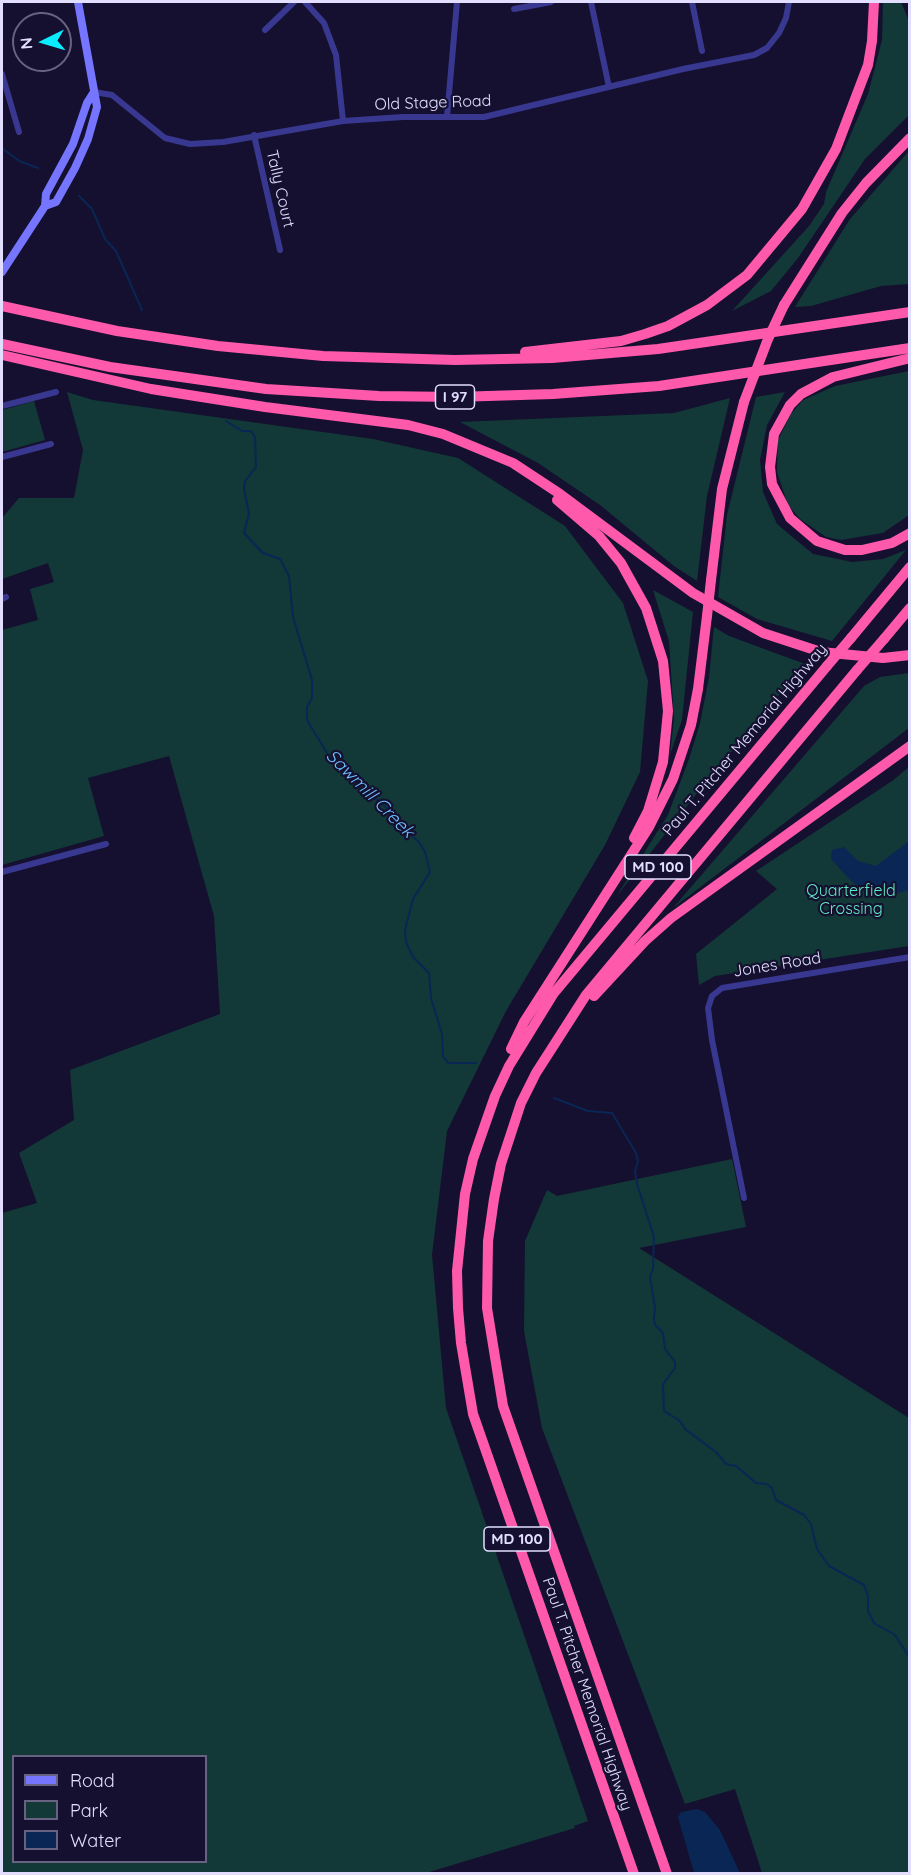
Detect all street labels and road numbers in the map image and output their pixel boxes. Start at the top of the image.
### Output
street label: Old Stage Road [374,91,492,115]
street label: Tally Court [262,148,298,230]
road number: I 97 [436,385,474,409]
street label: Paul T. Pitcher Memorial Highway [659,640,831,840]
road number: MD 100 [625,855,691,879]
street label: Jones Road [732,949,822,981]
road number: MD 100 [484,1527,550,1551]
street label: Paul T. Pitcher Memorial Highway [538,1575,636,1813]

